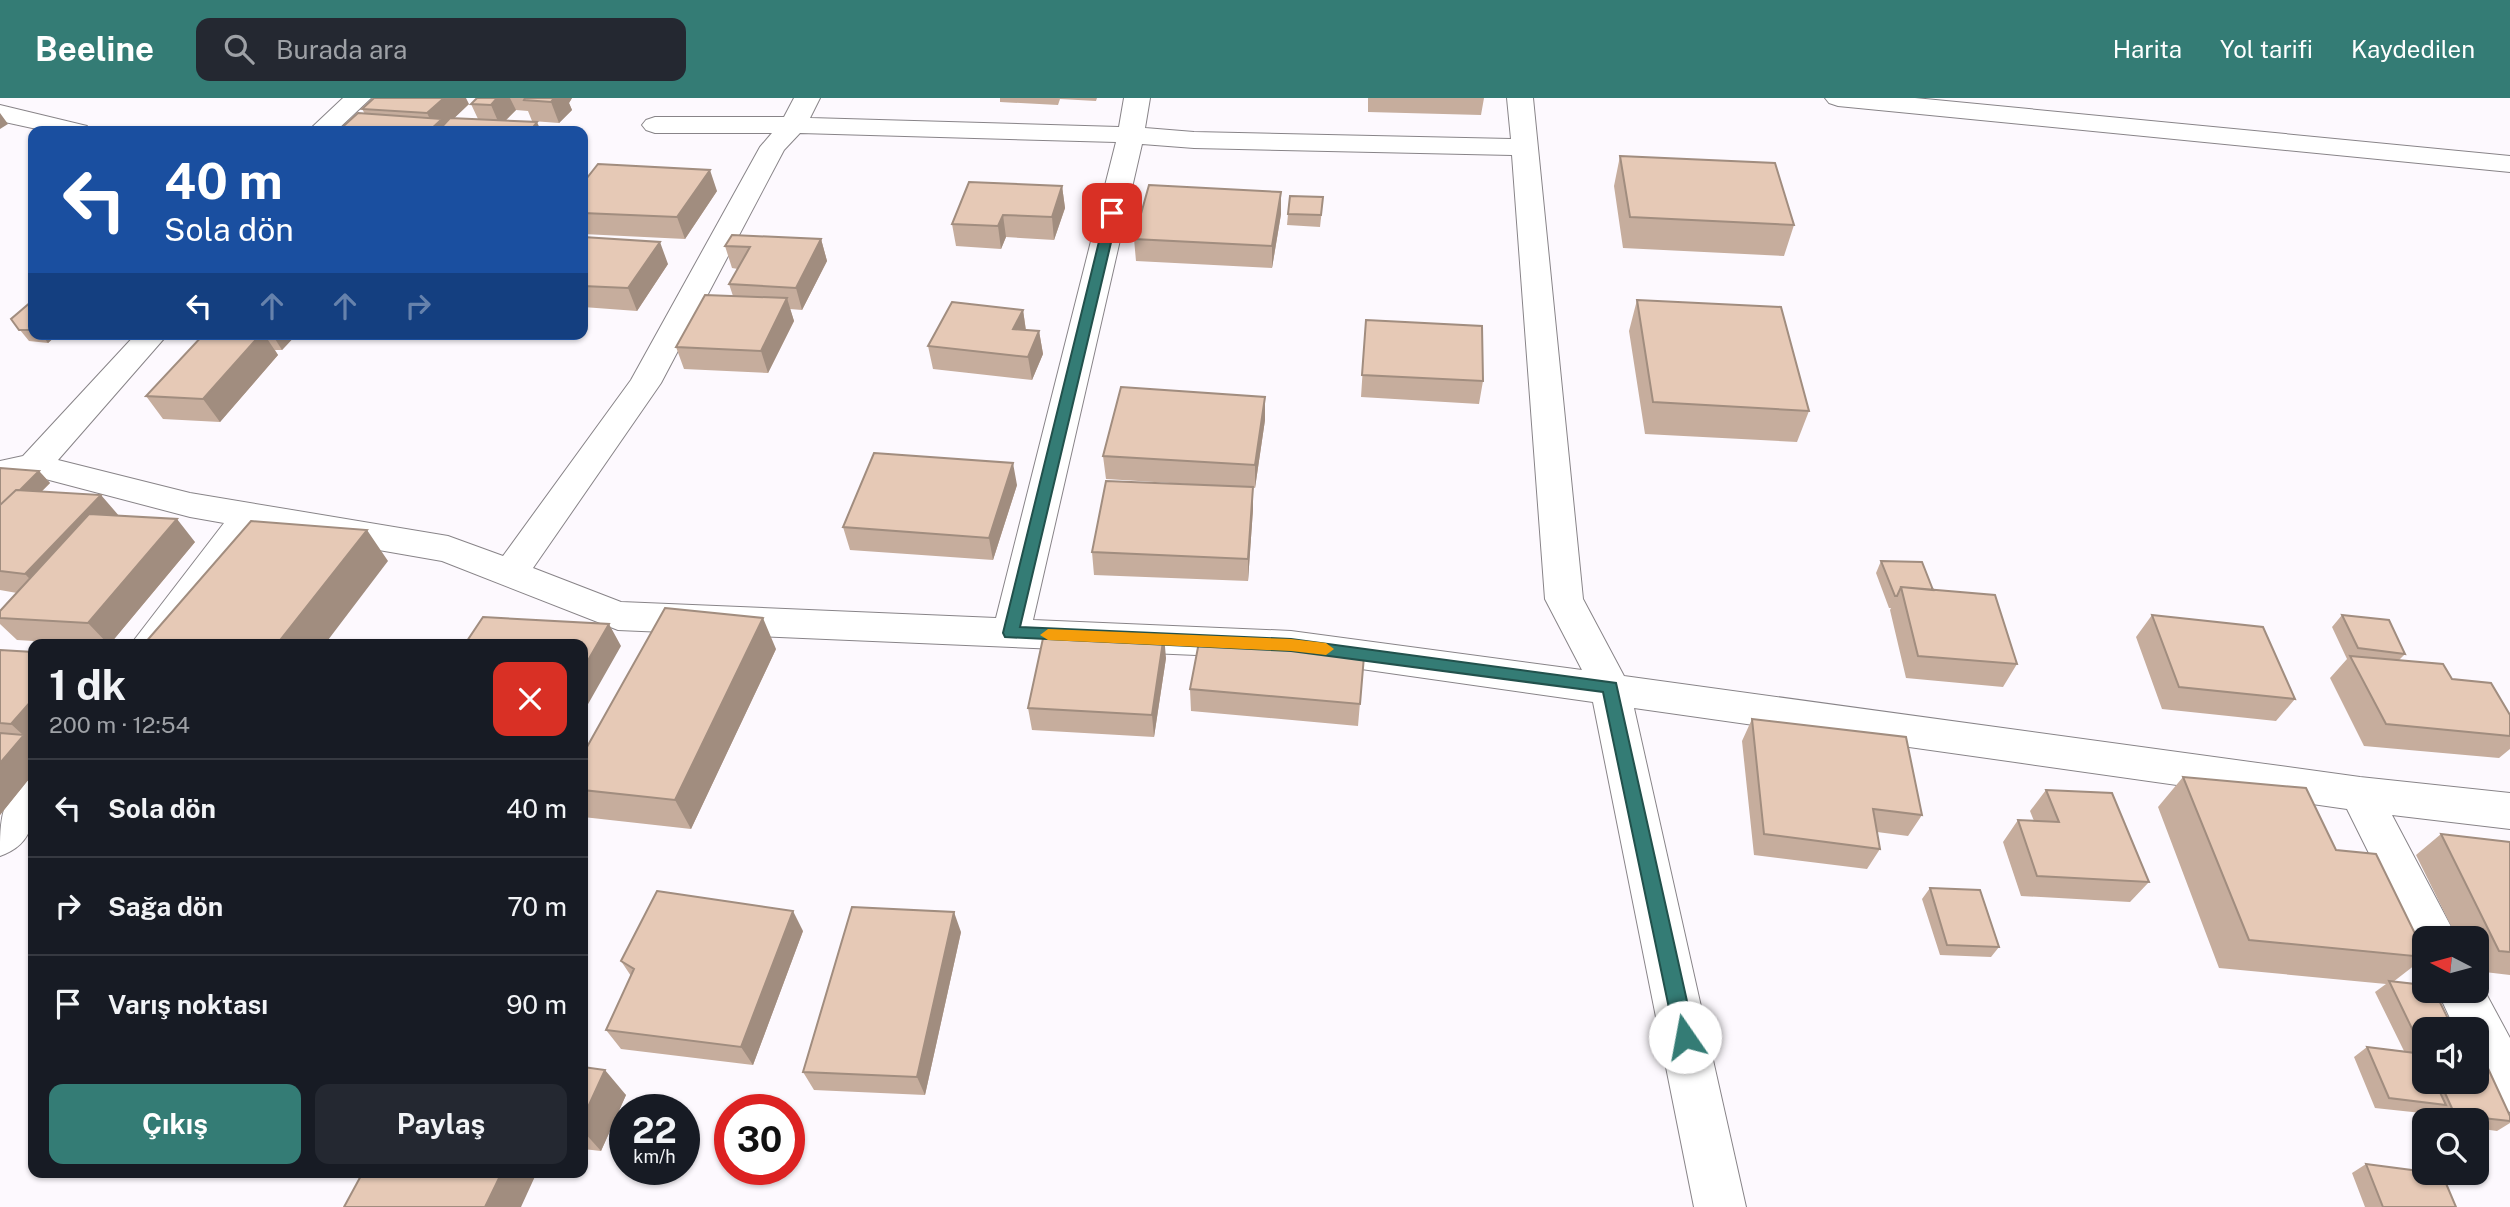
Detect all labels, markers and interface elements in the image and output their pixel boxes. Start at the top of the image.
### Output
search box [196,18,686,81]
text: Beeline [35,30,154,68]
icon: search [220,30,258,68]
text: Burada ara [276,34,407,65]
text: Harita [2113,35,2182,63]
text: Yol tarifi [2220,35,2313,63]
text: Kaydedilen [2351,35,2475,63]
text: 40 m [164,152,283,210]
icon: left [49,154,140,245]
pin [1082,183,1142,243]
icon: arrive [1093,194,1131,232]
text: Sola dön [164,211,294,248]
icon: left [180,287,218,325]
icon: ahead [253,287,291,325]
icon: ahead [326,287,364,325]
icon: right [399,287,437,325]
text: 1 dk [49,660,126,709]
button: close [493,662,567,736]
text: 200 m · 12:54 [49,711,190,738]
icon: left [49,789,87,827]
text: Sola dön [108,793,216,824]
text: 40 m [506,793,567,824]
icon: right [49,887,87,925]
text: Sağa dön [108,891,223,922]
text: 70 m [507,891,567,922]
north arrow [2412,926,2488,1003]
map controls [2412,926,2489,1185]
icon: arrive [49,985,87,1023]
text: Varış noktası [108,989,268,1020]
text: 90 m [506,989,567,1020]
position arrow [1648,1000,1722,1074]
button: sound [2412,1017,2489,1094]
button: Çıkış [49,1084,301,1164]
button: Paylaş [315,1084,567,1164]
speed limit sign: 30 [714,1094,805,1185]
button: search [2412,1108,2489,1185]
text: 22 [632,1110,677,1151]
text: km/h [633,1146,676,1167]

